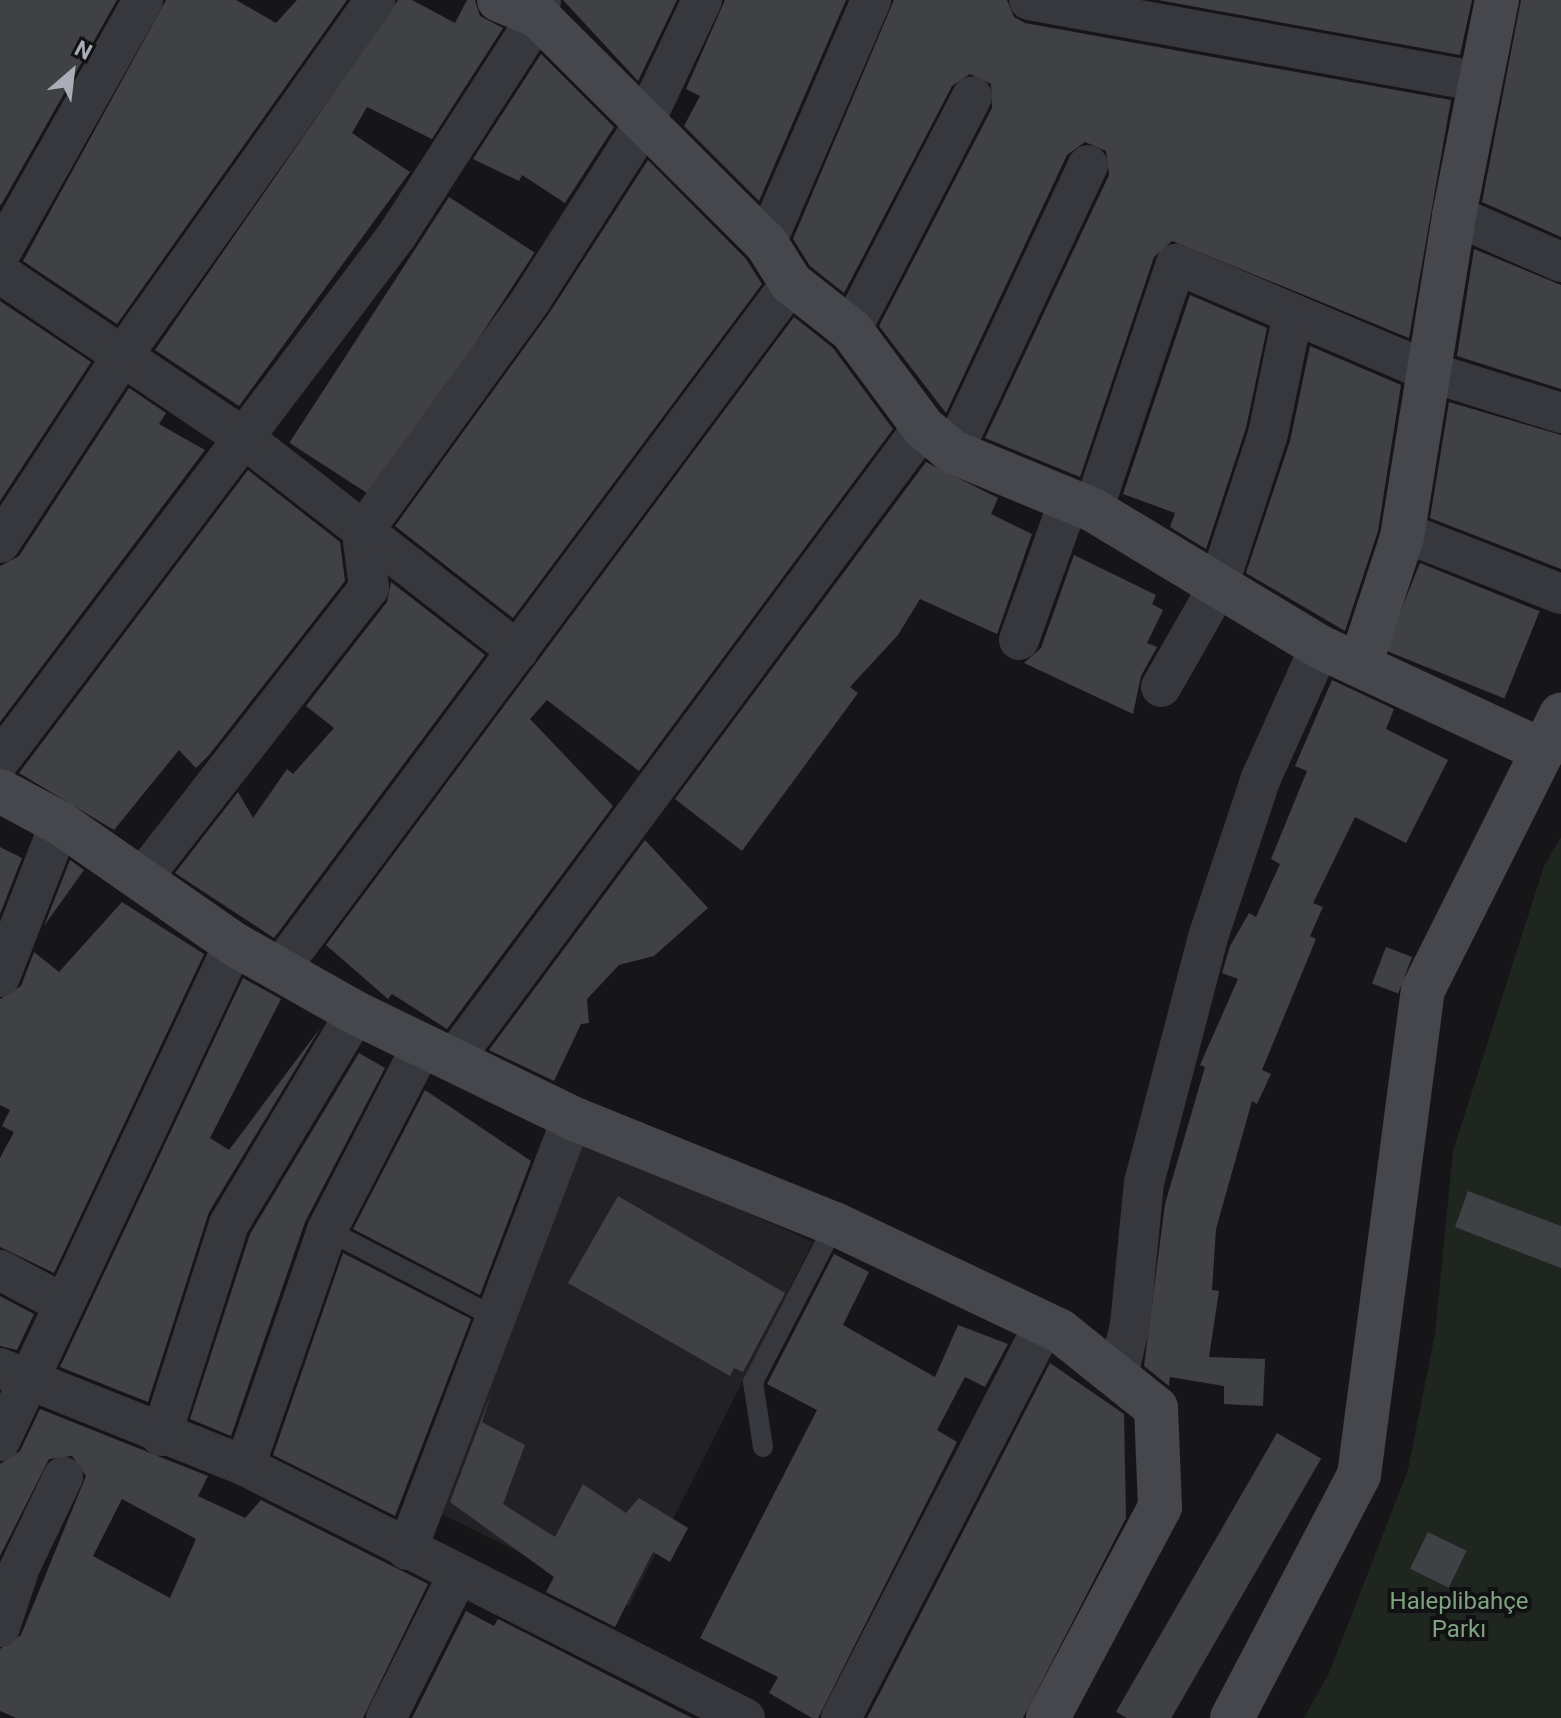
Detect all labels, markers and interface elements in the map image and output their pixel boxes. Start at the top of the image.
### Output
north arrow [32,32,112,112]
text: N [71,36,96,65]
park label: Haleplibahçe Parkı [1390,1588,1528,1644]

